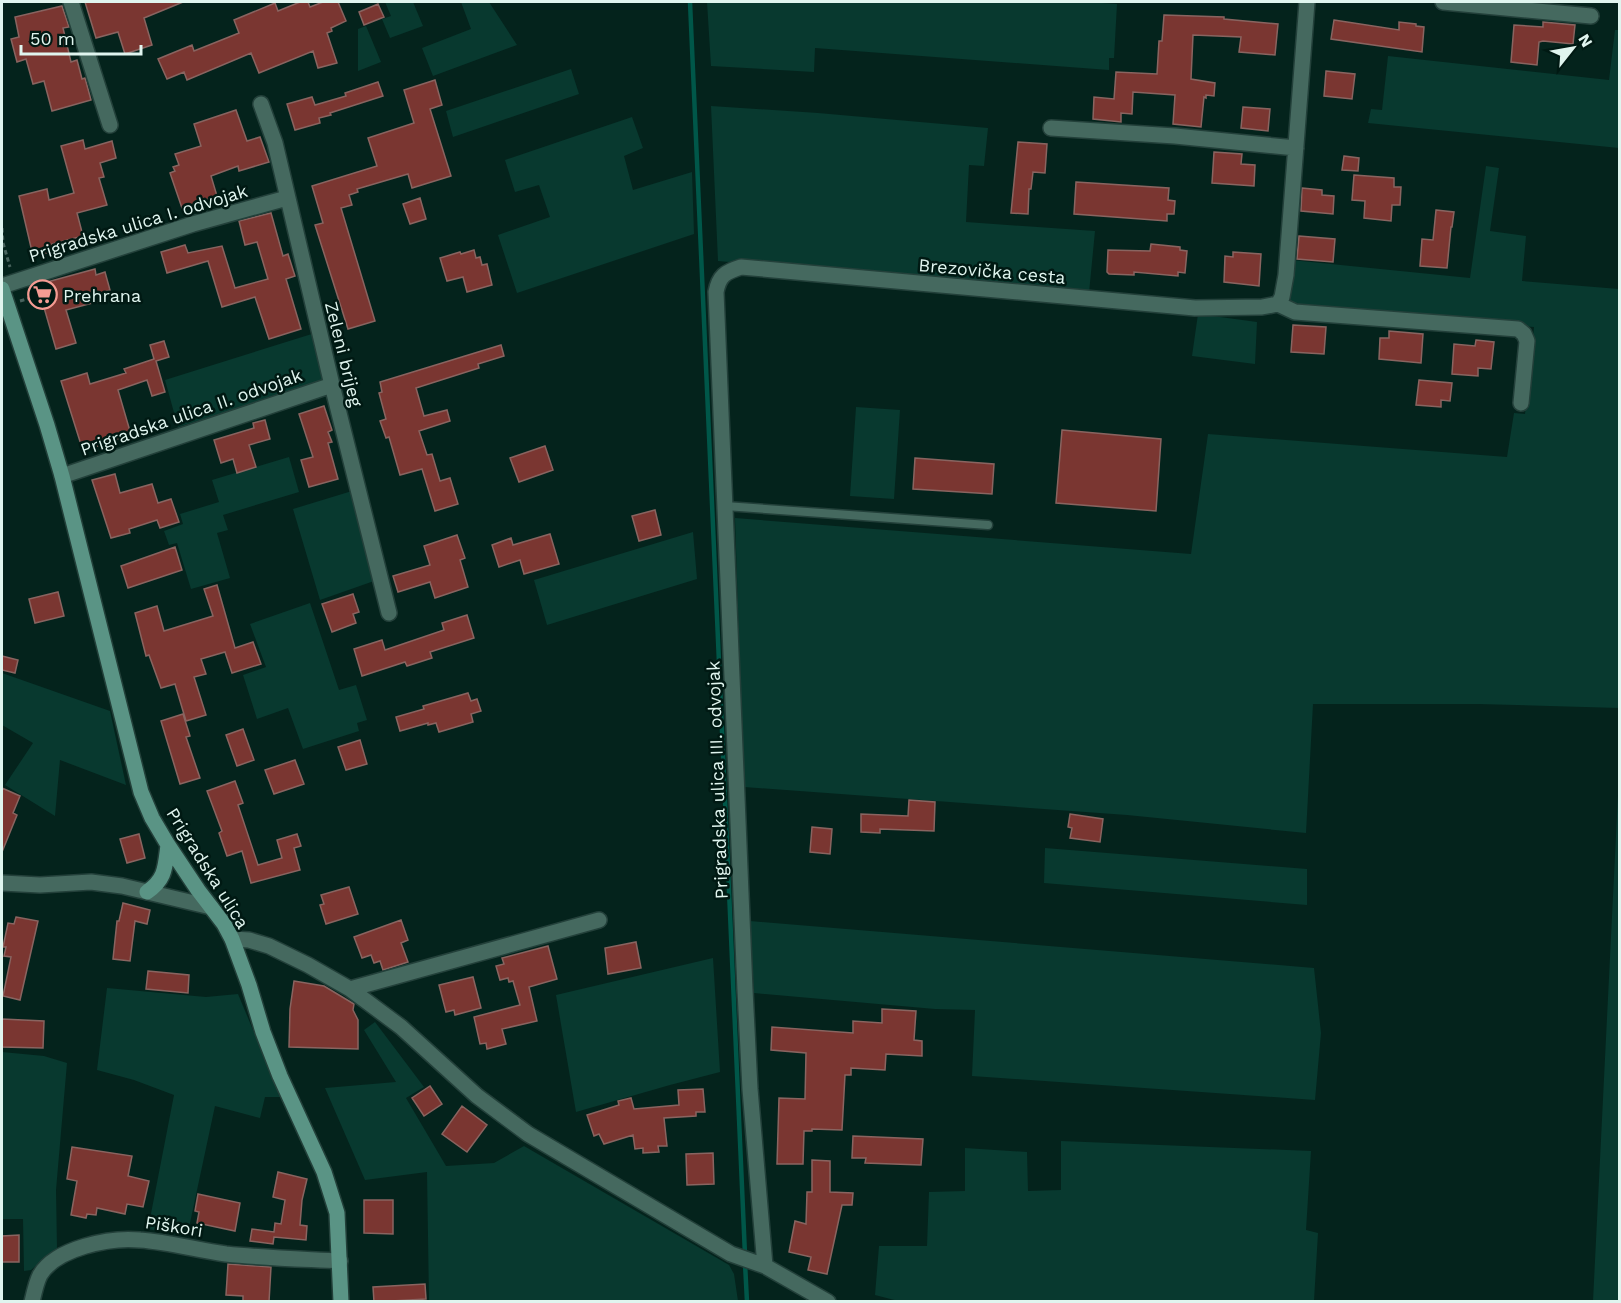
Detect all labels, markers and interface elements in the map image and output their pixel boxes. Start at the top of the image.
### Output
scale bar [21,18,141,56]
north arrow [1543,18,1603,78]
text: 50 m [30,28,75,49]
text: N [1574,31,1597,51]
street label: Prigradska ulica I. odvojak [26,180,250,266]
street label: Brezovička cesta [918,254,1066,288]
supermarket icon: Prehrana [26,279,58,311]
place label: Prehrana [63,285,141,306]
street label: Zeleni brijeg [321,299,367,409]
street label: Prigradska ulica II. odvojak [77,364,305,460]
street label: Prigradska ulica III. odvojak [702,660,732,900]
street label: Prigradska ulica [162,804,254,932]
street label: Piškori [144,1211,204,1241]

